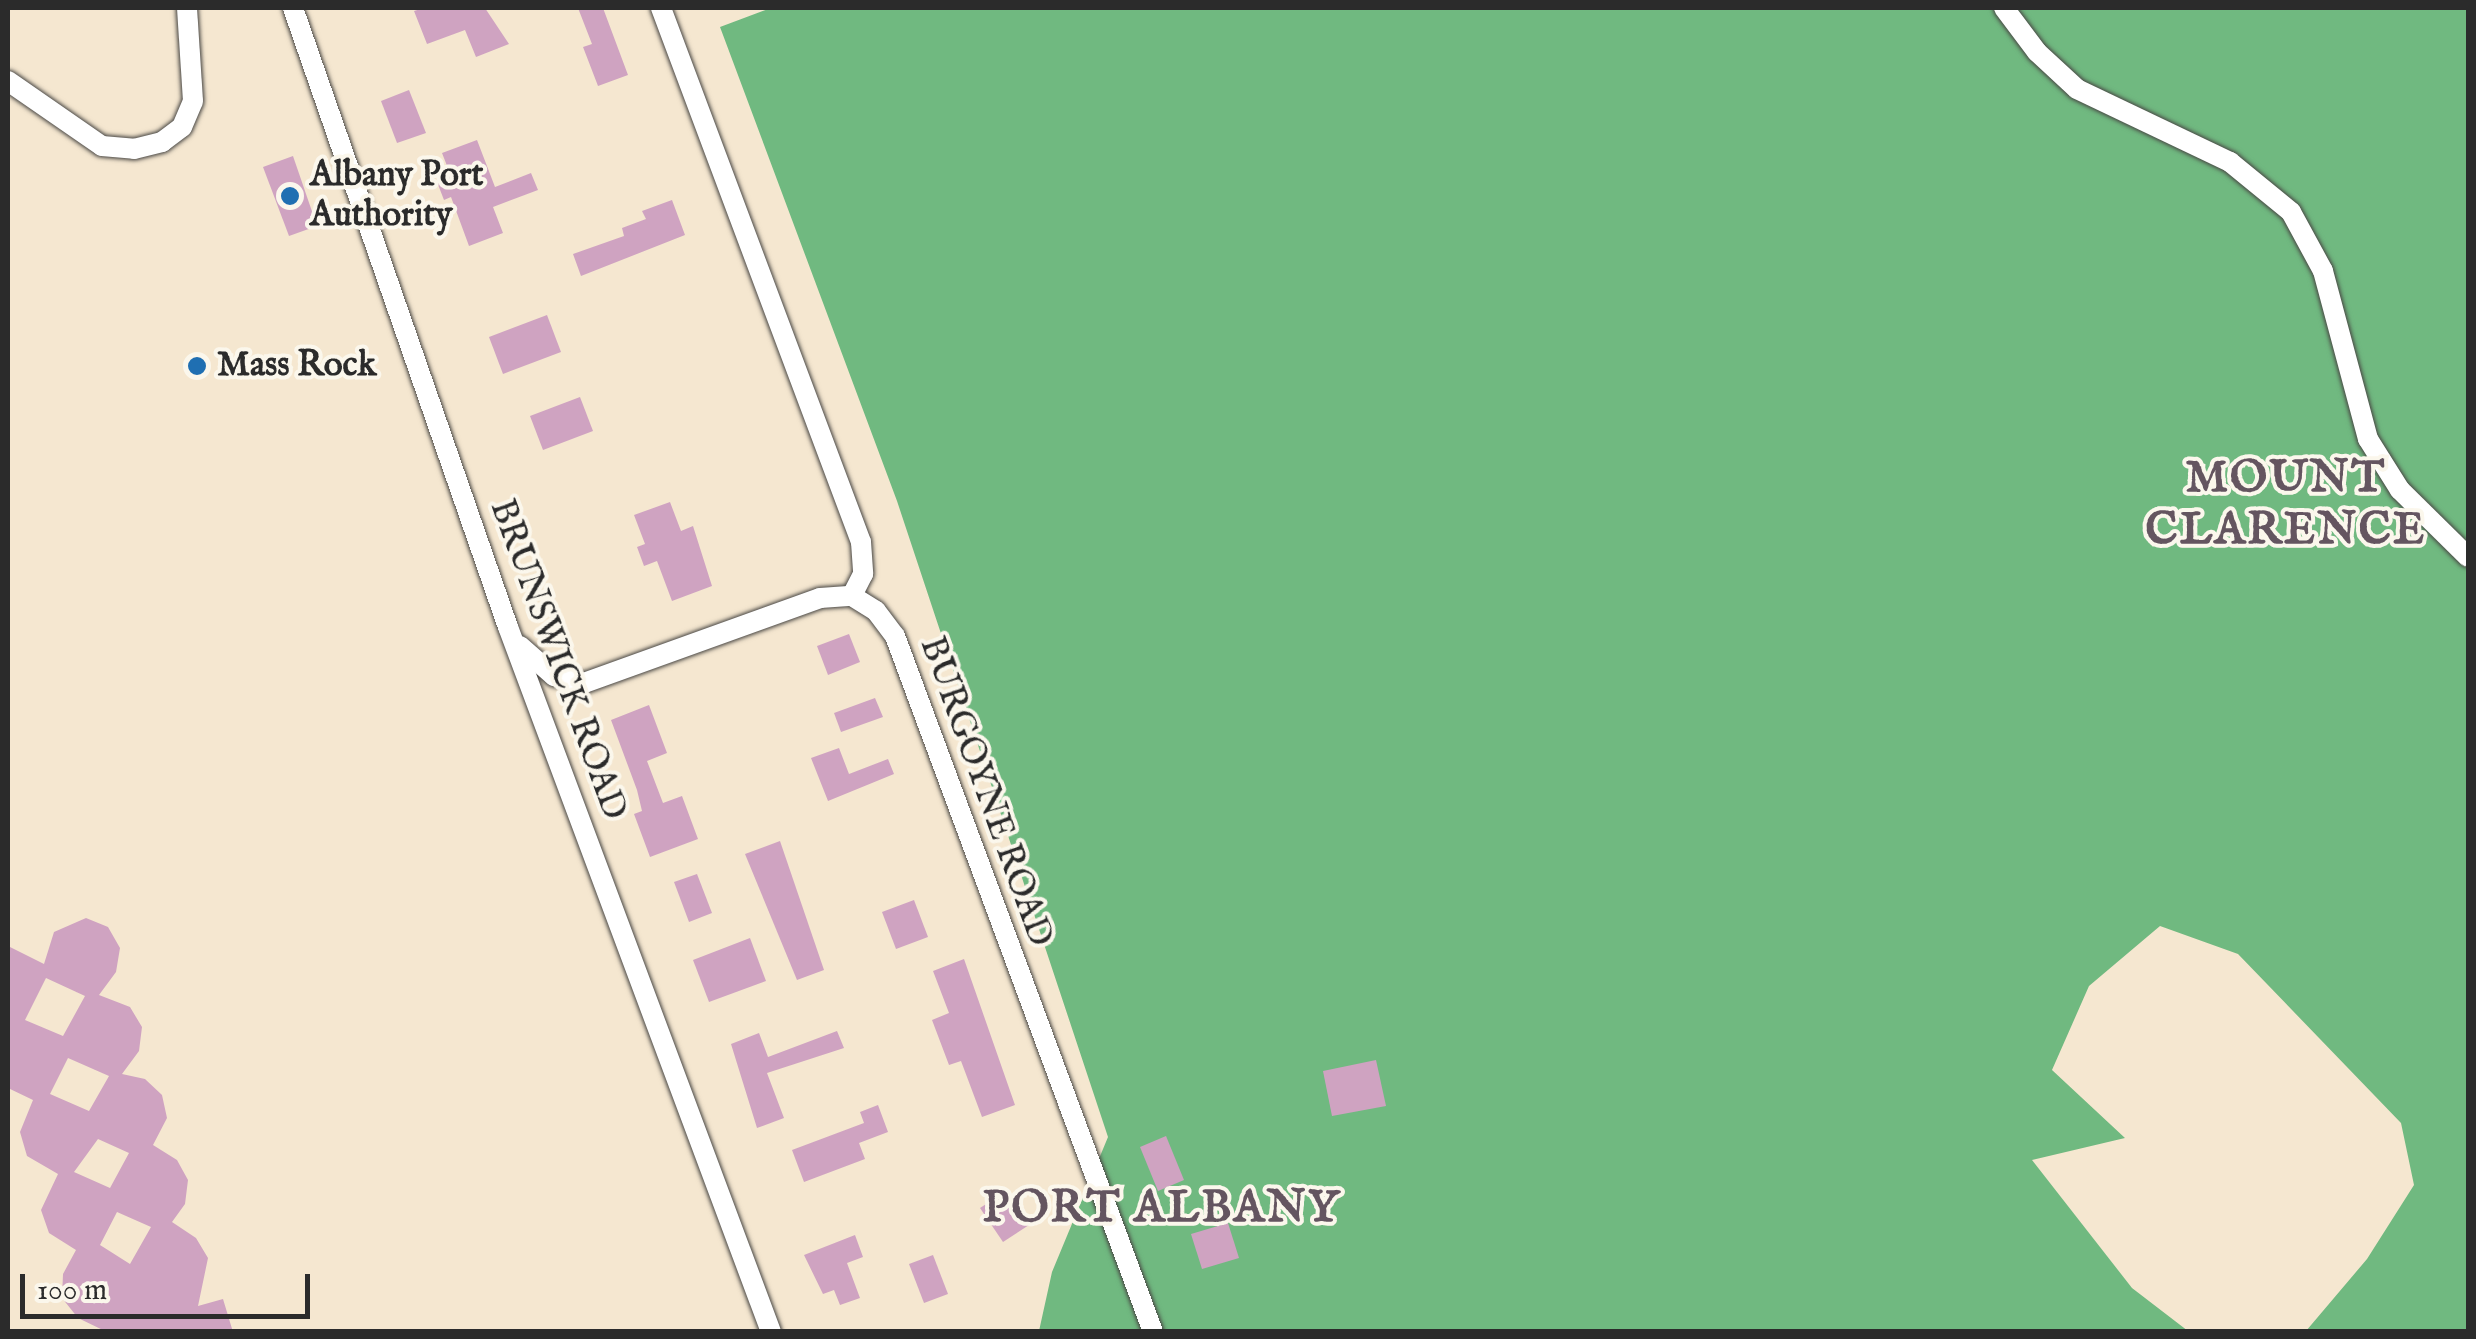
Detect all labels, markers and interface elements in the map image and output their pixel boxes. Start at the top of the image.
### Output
place label: Albany Port Authority [310,155,484,237]
marker: Albany Port Authority [279,185,301,207]
place label: Mass Rock [217,345,376,387]
marker: Mass Rock [186,355,208,377]
district label: MOUNT CLARENCE [2145,452,2427,558]
street label: BRUNSWICK ROAD [480,494,634,826]
street label: BURGOYNE ROAD [909,632,1061,952]
district label: PORT ALBANY [983,1182,1341,1236]
scale bar [25,1254,315,1316]
text: 100 m [37,1272,107,1310]

